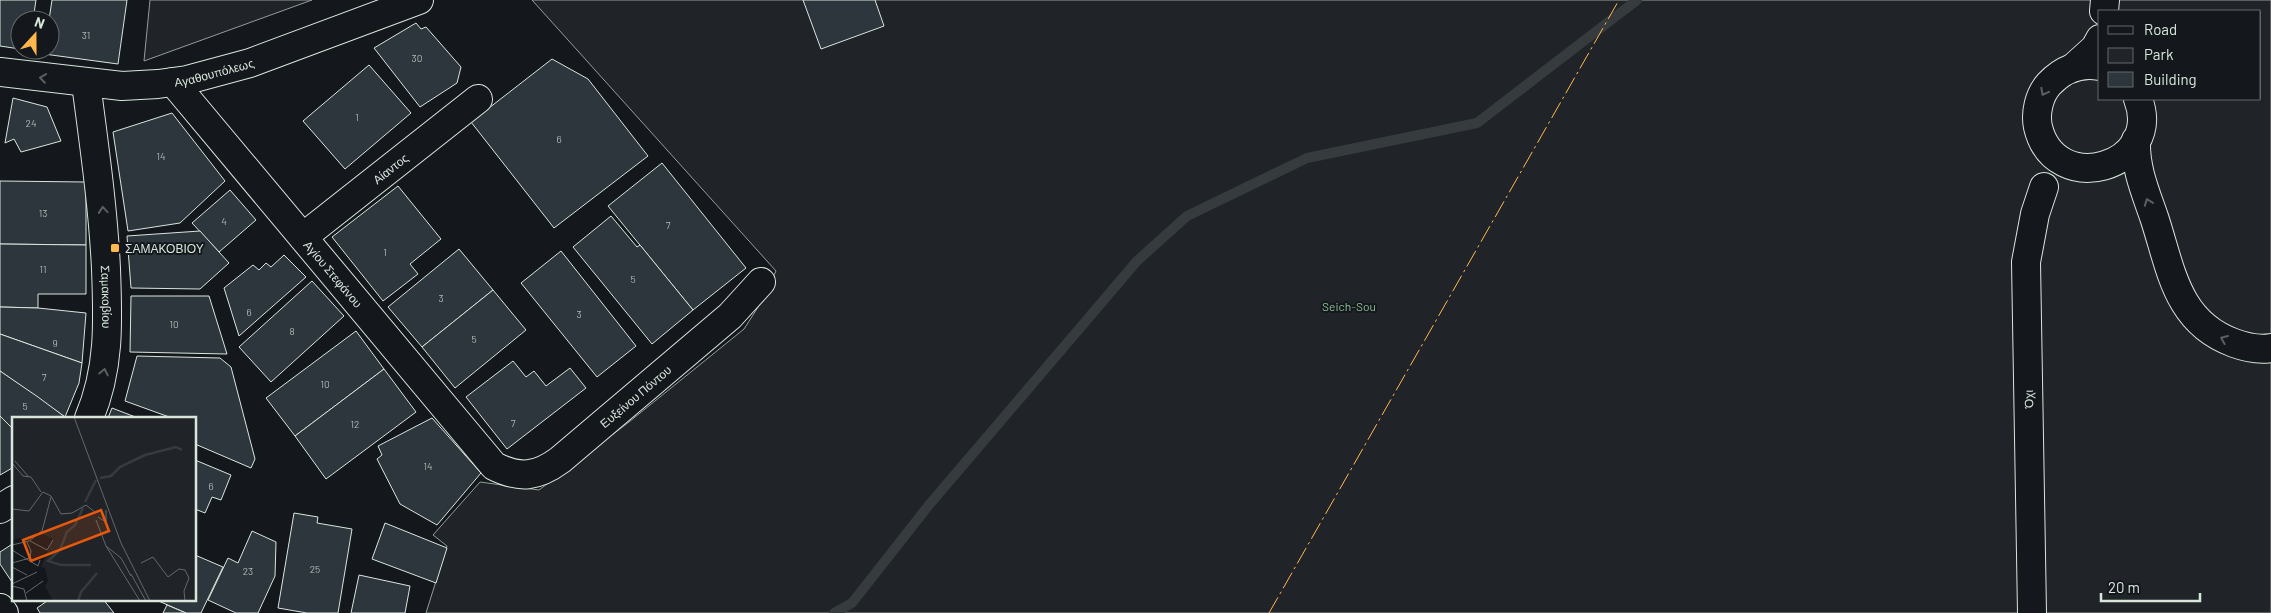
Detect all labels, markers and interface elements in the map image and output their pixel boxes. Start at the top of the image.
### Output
north arrow [10,10,60,60]
legend [2098,10,2261,100]
text: N [32,13,47,32]
text: Road [2144,20,2177,38]
house number: 31 [82,29,90,41]
text: Park [2144,45,2174,63]
house number: 30 [412,52,422,64]
street label: Αγαθουπόλεως [173,55,256,89]
text: Building [2144,70,2197,88]
one-way arrow [39,73,47,83]
one-way arrow [2041,87,2051,96]
house number: 1 [355,111,359,123]
house number: 24 [26,117,36,129]
house number: 6 [556,133,562,145]
house number: 14 [156,150,166,162]
street label: Αίαντος [370,150,411,186]
one-way arrow [2144,198,2154,206]
one-way arrow [97,206,108,214]
house number: 13 [39,207,47,219]
house number: 4 [221,215,227,227]
house number: 7 [666,219,671,231]
street label: Αγίου Στεφάνου [301,237,365,310]
place label: ΣΑΜΑΚΟΒΙΟΥ [125,241,204,255]
marker: ΣΑΜΑΚΟΒΙΟΥ [109,242,121,254]
house number: 1 [383,246,387,258]
house number: 11 [39,263,47,275]
street label: Σαμακοβίου [99,265,114,329]
house number: 5 [630,273,636,285]
house number: 3 [438,292,444,304]
park label: Seich-Sou [1322,299,1376,313]
house number: 6 [246,306,252,318]
house number: 3 [576,308,582,320]
house number: 10 [169,318,179,330]
house number: 8 [289,325,295,337]
house number: 5 [471,333,477,345]
one-way arrow [2220,334,2229,345]
house number: 9 [52,337,58,349]
street label: Ευξείνου Πόντου [597,362,674,430]
one-way arrow [98,367,109,376]
house number: 7 [42,371,47,383]
house number: 10 [320,378,330,390]
street label: Όχι [2021,389,2036,409]
house number: 5 [22,400,28,412]
inset map [12,417,196,600]
house number: 7 [511,417,516,429]
house number: 12 [351,418,359,430]
house number: 14 [423,460,433,472]
house number: 6 [208,480,214,492]
house number: 25 [310,563,320,575]
house number: 23 [243,565,253,577]
scale bar [2101,570,2200,602]
text: 20 m [2108,578,2140,596]

